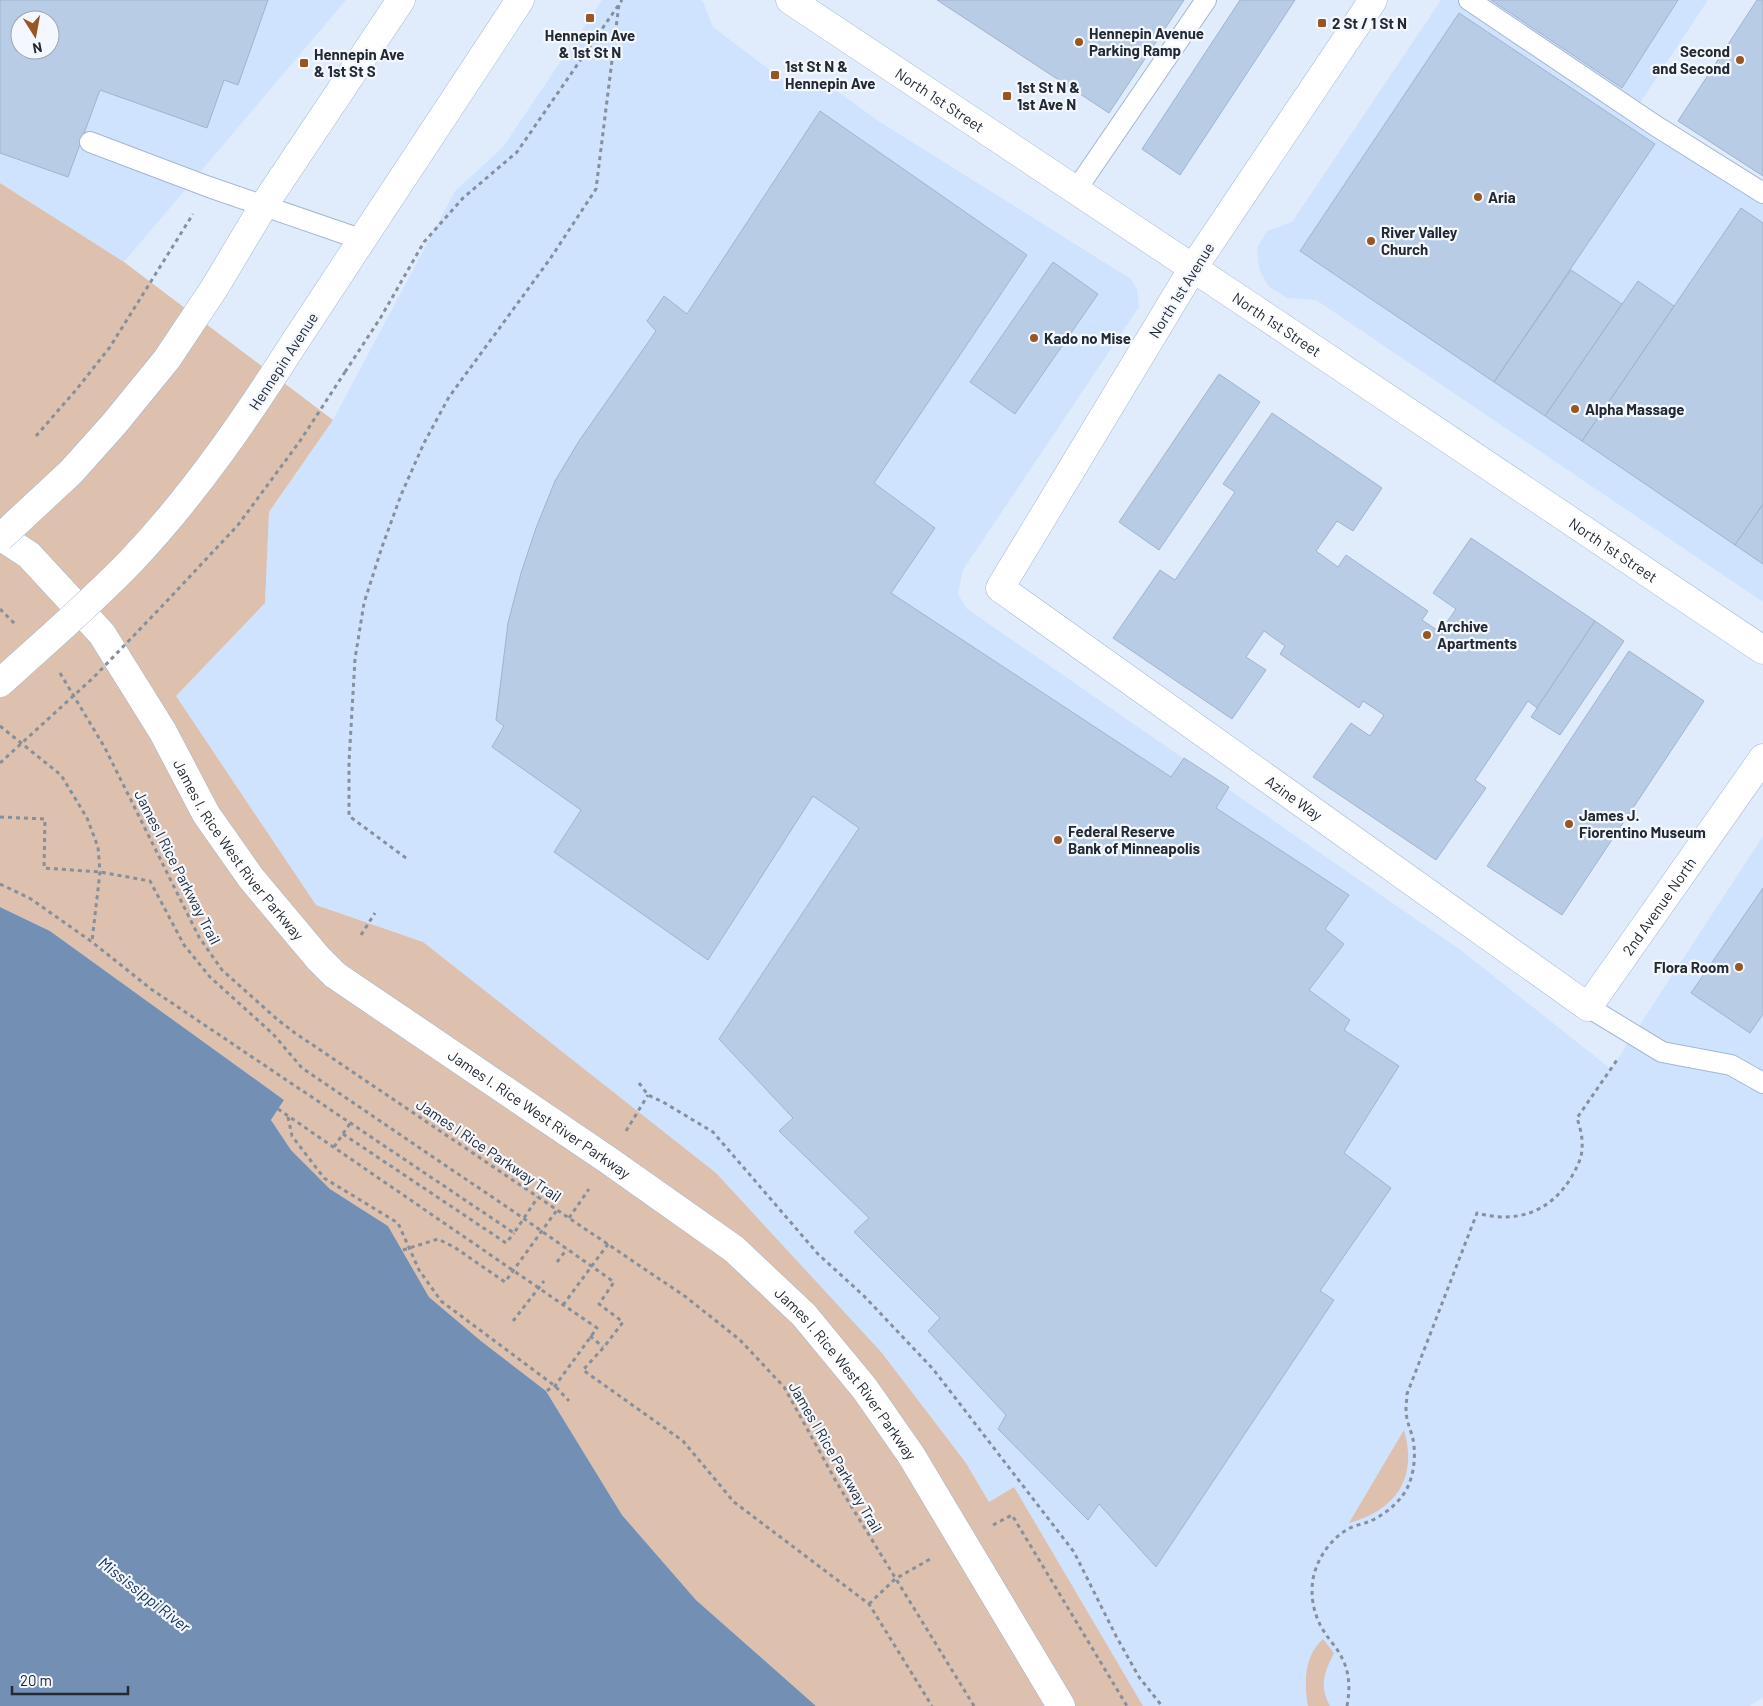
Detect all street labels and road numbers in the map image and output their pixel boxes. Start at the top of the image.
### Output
street label: North 1st Street [892,64,988,136]
street label: North 1st Avenue [1144,239,1218,341]
street label: North 1st Street [1229,288,1325,360]
street label: Hennepin Avenue [245,309,321,413]
street label: North 1st Street [1566,514,1661,586]
street label: James I. Rice West River Parkway [170,756,308,944]
street label: Azine Way [1262,771,1326,824]
street label: James I Rice Parkway Trail [131,787,225,947]
street label: 2nd Avenue North [1618,854,1699,959]
street label: James I. Rice West River Parkway [445,1045,634,1182]
street label: James I Rice Parkway Trail [413,1095,565,1205]
street label: James I. Rice West River Parkway [771,1283,921,1463]
street label: James I Rice Parkway Trail [785,1378,887,1536]

